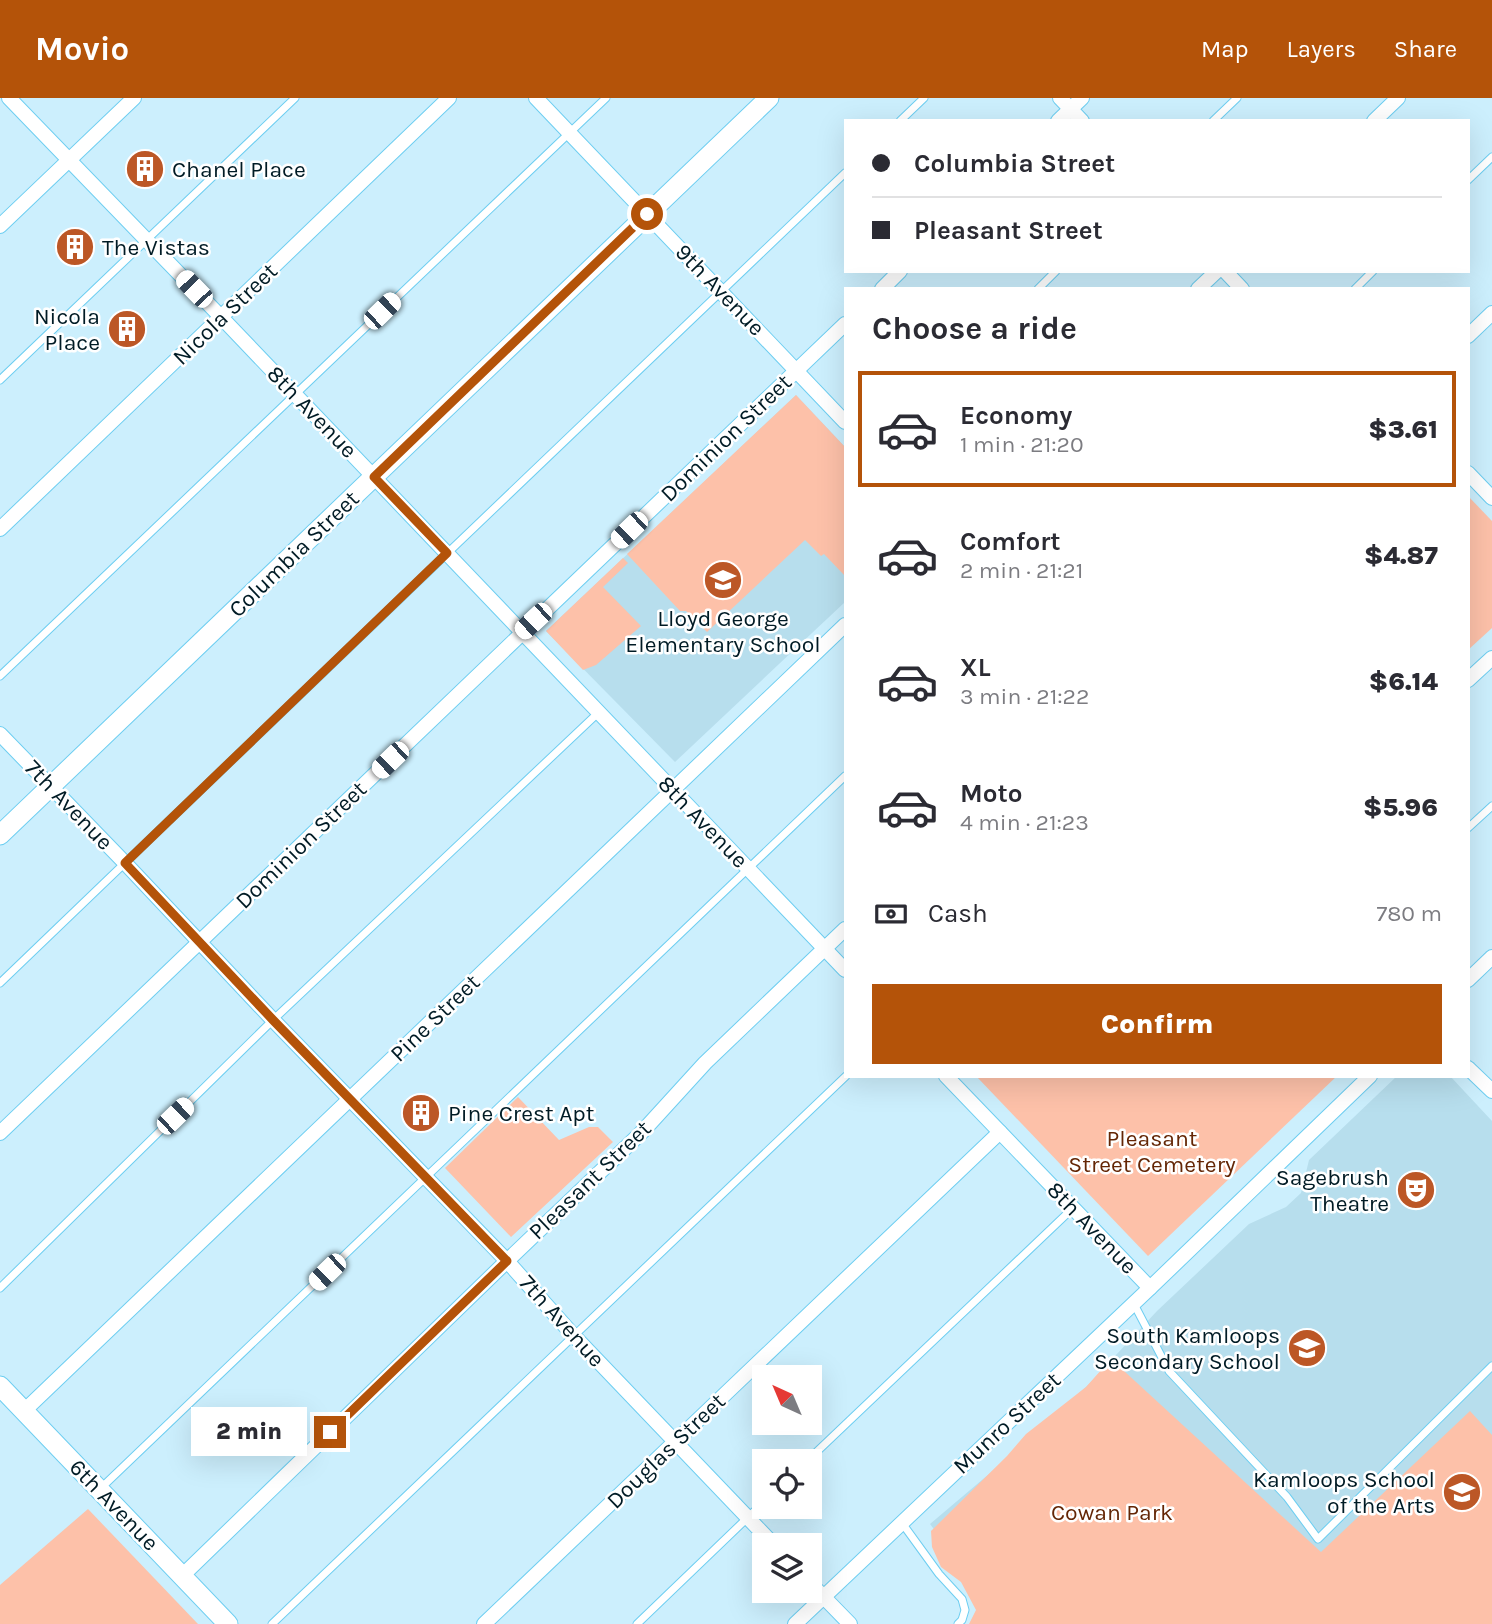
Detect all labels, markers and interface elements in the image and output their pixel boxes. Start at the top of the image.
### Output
text: Movio [35,30,129,68]
text: Map [1201,35,1249,63]
text: Layers [1287,35,1356,63]
text: Share [1394,35,1457,63]
building icon: Chanel Place [124,148,166,190]
text: Columbia Street [914,148,1115,179]
place label: Chanel Place [172,156,306,183]
route start [631,198,663,230]
text: Pleasant Street [914,215,1103,246]
building icon: The Vistas [54,226,96,268]
place label: The Vistas [102,234,210,261]
street label: 9th Avenue [670,239,770,341]
street label: Nicola Street [167,257,283,371]
car [172,267,217,311]
car [360,289,405,333]
place label: Nicola Place [34,303,100,356]
building icon: Nicola Place [106,308,148,350]
text: Choose a ride [872,310,1077,347]
street label: 8th Avenue [261,360,363,464]
street label: Dominion Street [655,368,797,507]
icon: car [876,398,939,461]
text: Economy [960,400,1072,431]
text: $3.61 [1368,414,1438,445]
text: 1 min · 21:20 [960,431,1084,458]
street label: Columbia Street [223,485,365,623]
car [607,508,652,552]
icon: car [876,524,939,587]
text: Comfort [960,526,1061,557]
text: $4.87 [1364,540,1438,571]
text: 2 min · 21:21 [960,557,1083,584]
school or university icon: Lloyd George Elementary School [702,559,744,601]
car [511,599,556,643]
place label: Lloyd George Elementary School [625,605,821,658]
icon: car [876,650,939,713]
text: XL [960,652,991,683]
text: $6.14 [1369,666,1438,697]
text: 3 min · 21:22 [960,683,1089,710]
car [368,738,413,782]
street label: 7th Avenue [20,754,118,856]
street label: 8th Avenue [652,770,754,874]
street label: Dominion Street [230,775,372,914]
icon: car [876,776,939,839]
text: Moto [960,778,1022,809]
text: $5.96 [1363,792,1438,823]
text: 4 min · 21:23 [960,809,1089,836]
icon: cash [872,895,910,933]
text: Cash [928,898,988,929]
text: 780 m [1376,900,1442,927]
street label: Pine Street [385,968,486,1067]
button: Confirm [872,984,1442,1064]
building icon: Pine Crest Apt [400,1092,442,1134]
car [153,1094,198,1138]
place label: Pine Crest Apt [448,1100,595,1127]
street label: Pleasant Street [523,1115,657,1245]
park label: Pleasant Street Cemetery [1068,1125,1236,1178]
place label: Sagebrush Theatre [1276,1164,1389,1217]
theatre icon: Sagebrush Theatre [1395,1169,1437,1211]
street label: 8th Avenue [1041,1176,1143,1280]
car [305,1250,350,1294]
street label: 7th Avenue [514,1269,610,1373]
place label: South Kamloops Secondary School [1094,1322,1280,1375]
school or university icon: South Kamloops Secondary School [1286,1327,1328,1369]
north arrow [752,1365,822,1435]
map controls [752,1365,822,1603]
street label: Munro Street [948,1366,1066,1480]
street label: Douglas Street [601,1387,731,1514]
callout: 2 min [190,1408,306,1456]
route end [314,1416,346,1448]
text: 2 min [216,1418,282,1445]
button: locate [752,1449,822,1519]
street label: 6th Avenue [64,1454,164,1556]
place label: Kamloops School of the Arts [1253,1466,1435,1519]
school or university icon: Kamloops School of the Arts [1441,1471,1483,1513]
park label: Cowan Park [1051,1499,1173,1526]
button: layers [752,1533,822,1603]

